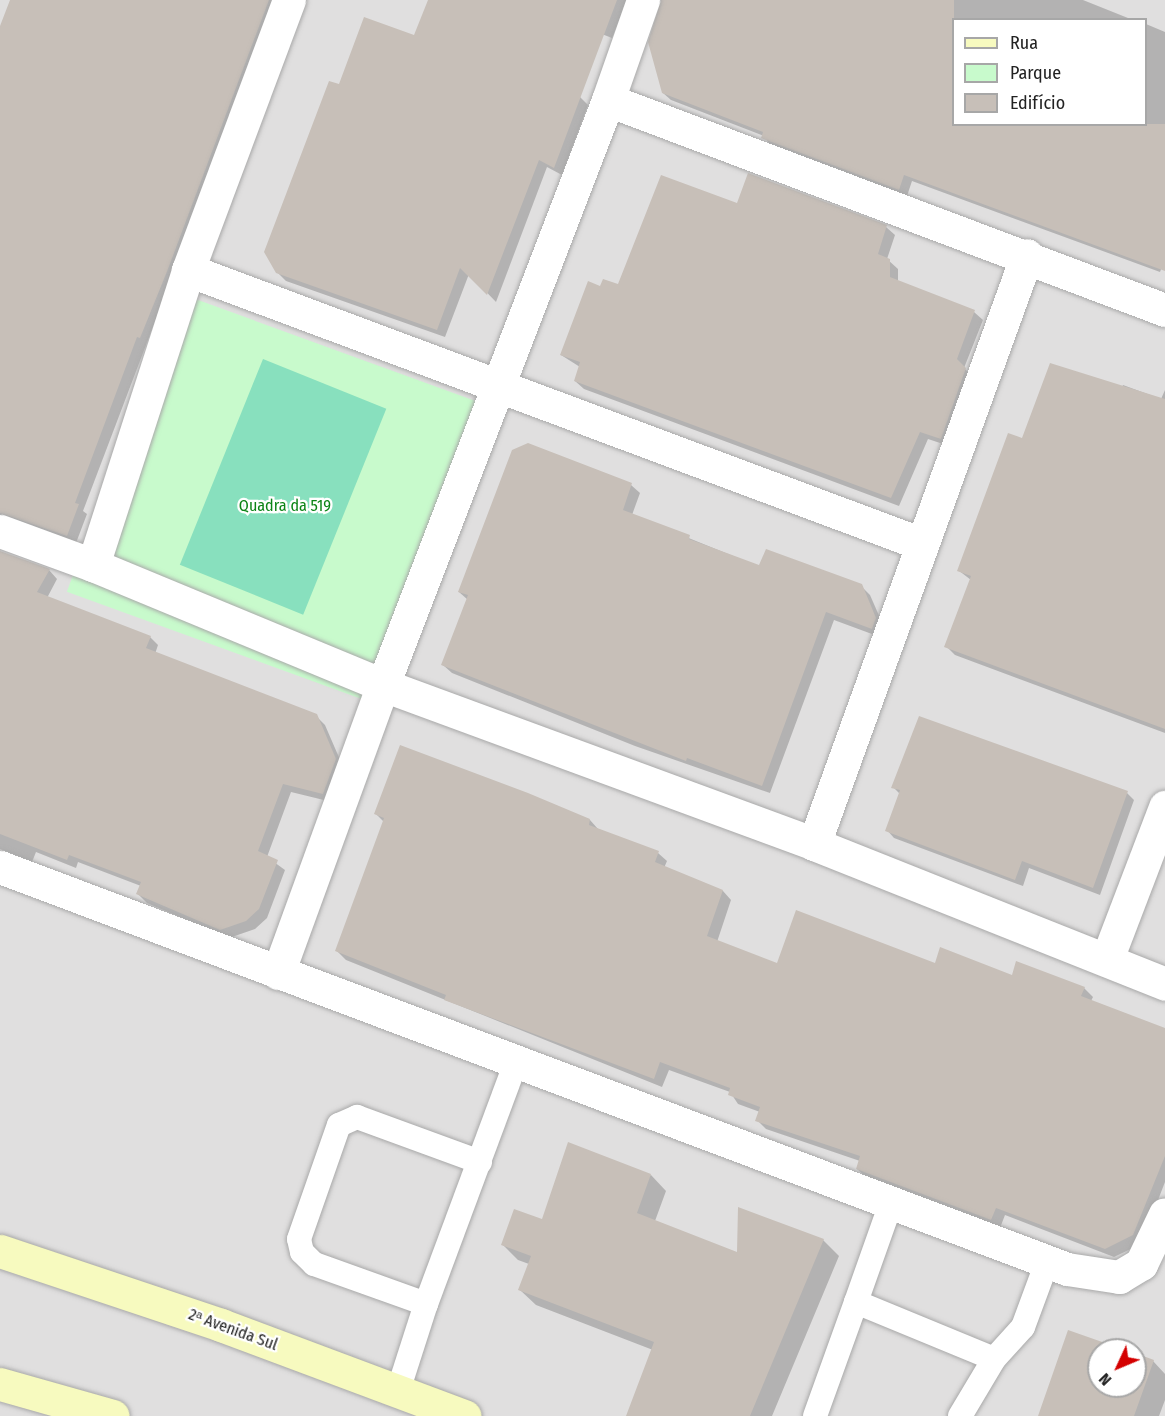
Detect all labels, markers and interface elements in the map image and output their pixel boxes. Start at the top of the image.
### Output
legend [952,18,1147,126]
text: Rua [1010,32,1038,54]
text: Parque [1010,62,1061,84]
text: Edifício [1010,92,1065,114]
park label: Quadra da 519 [239,496,331,516]
street label: 2ᵃ Avenida Sul [186,1305,280,1355]
north arrow [1087,1338,1147,1398]
text: N [1095,1369,1115,1390]

